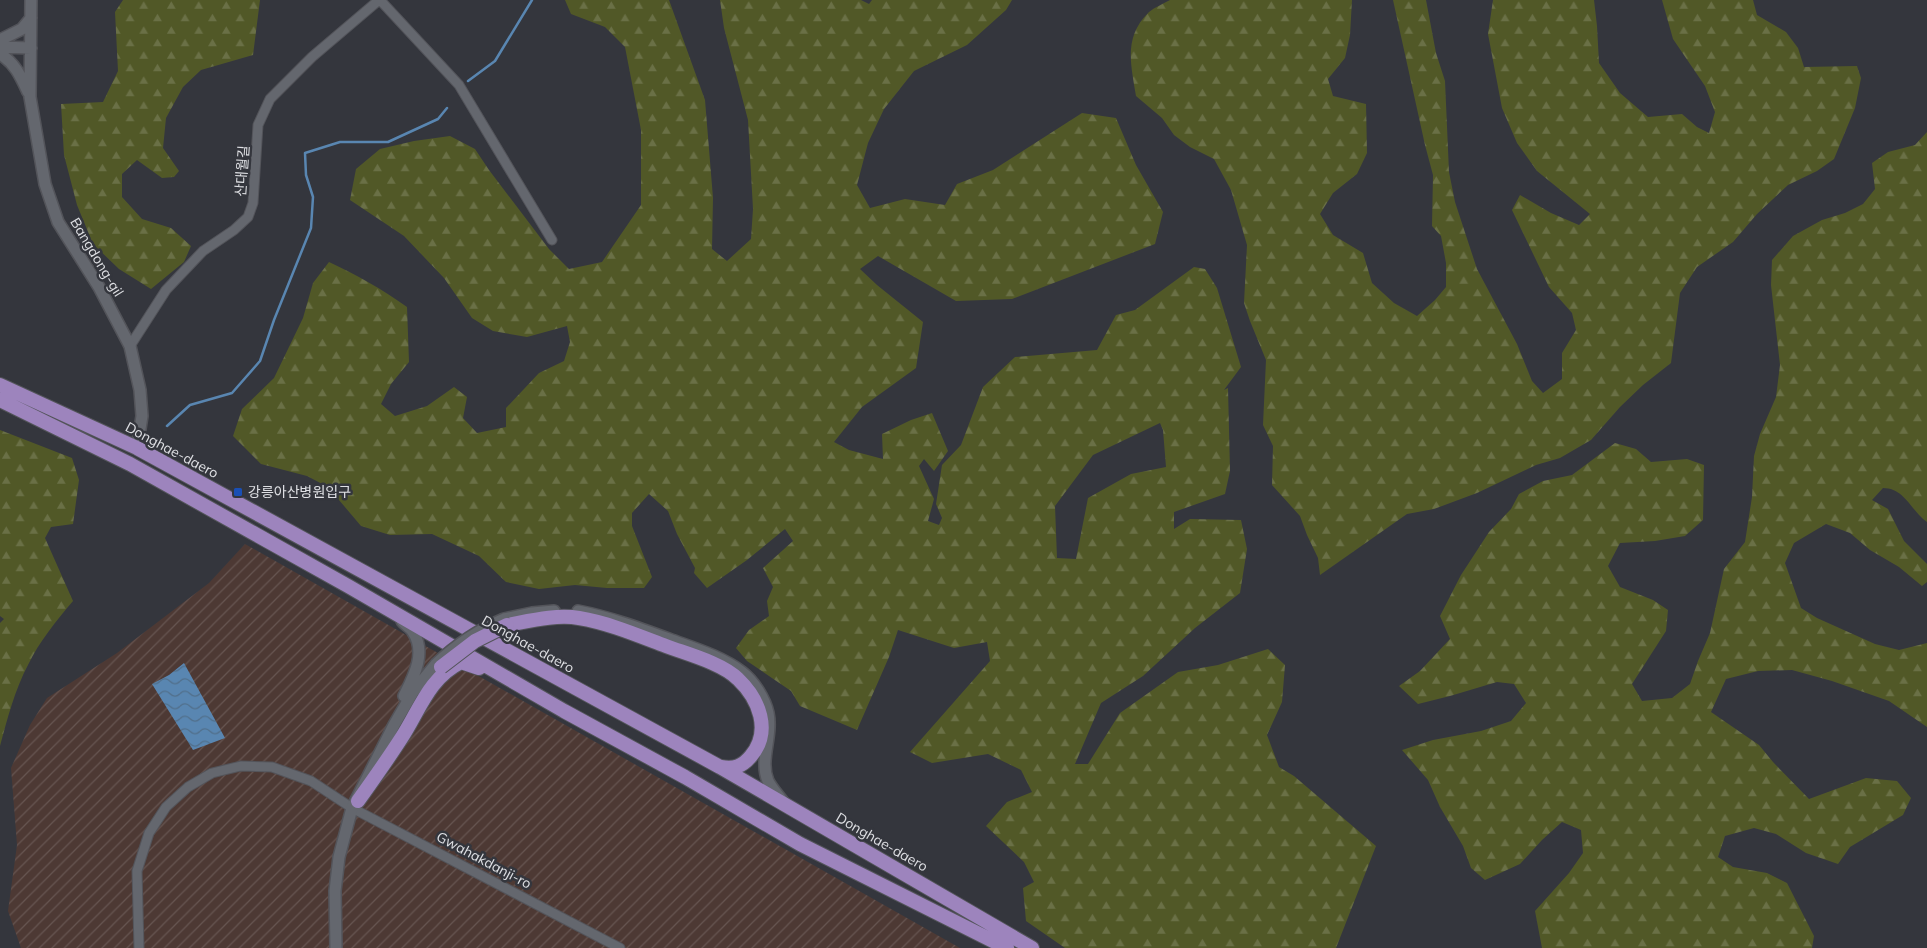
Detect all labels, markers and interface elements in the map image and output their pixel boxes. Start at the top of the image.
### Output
street label: 산대월길 [231,145,253,197]
street label: Bangdong-gil [66,214,128,300]
street label: Donghae-daero [122,418,222,482]
place label: 강릉아산병원입구 [248,483,351,501]
marker: 강릉아산병원입구 [232,486,244,498]
street label: Donghae-daero [479,611,577,677]
street label: Donghae-daero [833,808,931,876]
street label: Gwahakdanji-ro [433,827,535,893]

